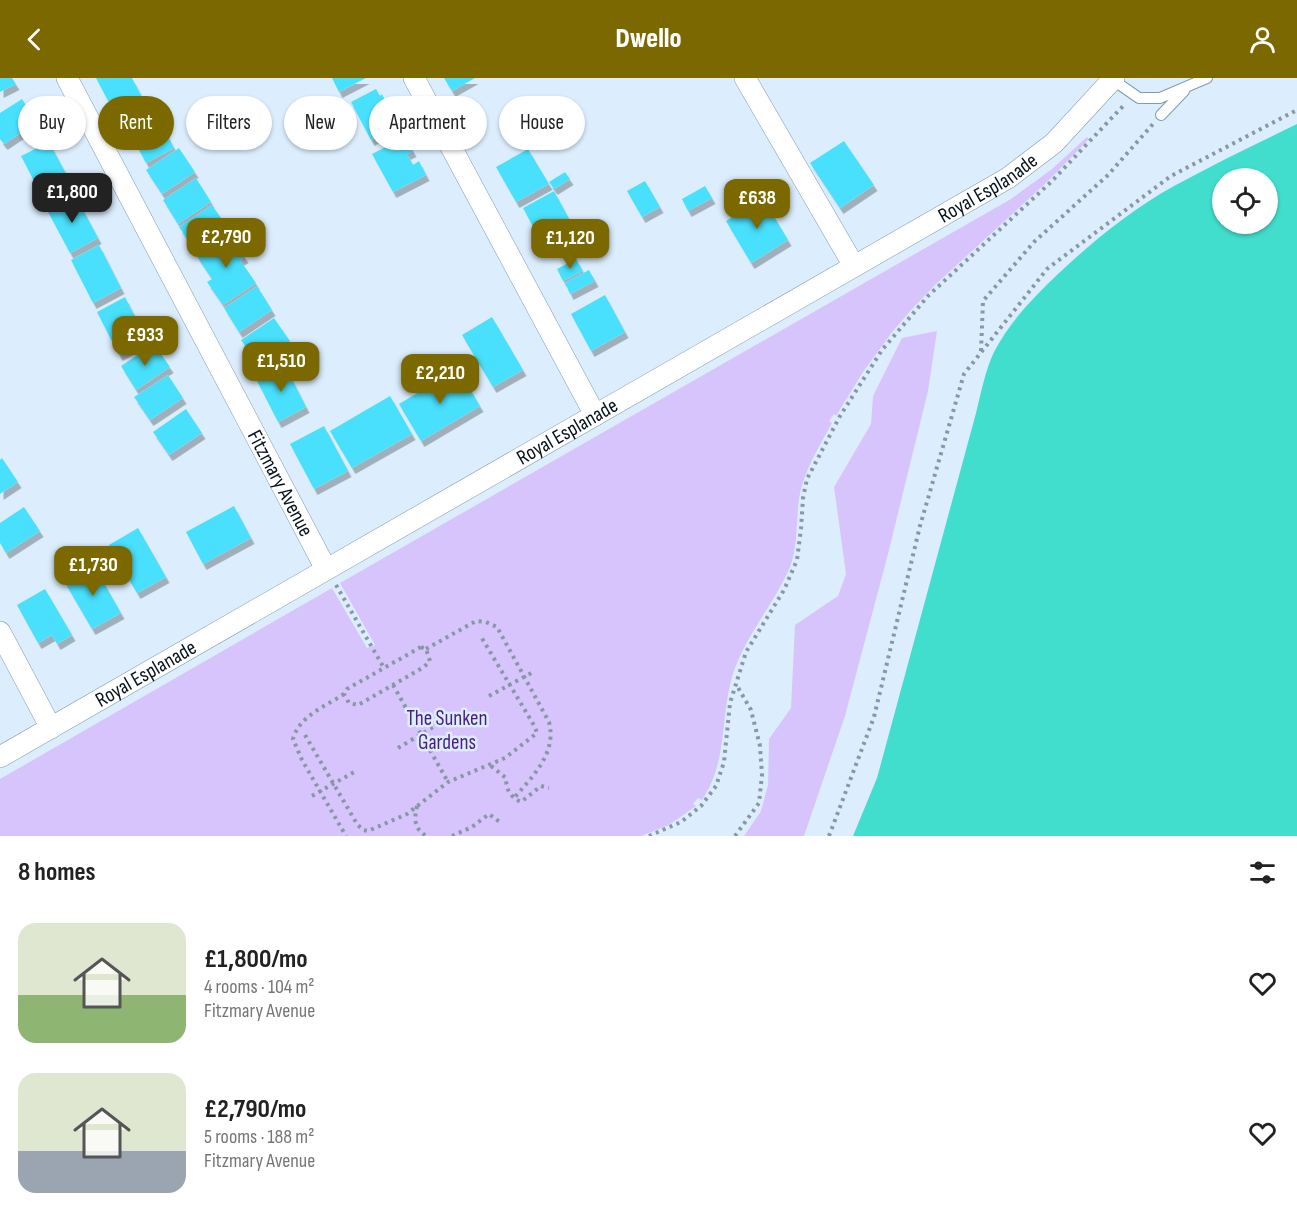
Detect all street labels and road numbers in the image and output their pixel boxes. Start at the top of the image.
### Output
street label: Royal Esplanade [934,148,1043,228]
street label: Royal Esplanade [512,393,622,471]
street label: Fitzmary Avenue [242,426,319,541]
street label: Royal Esplanade [91,635,201,713]

